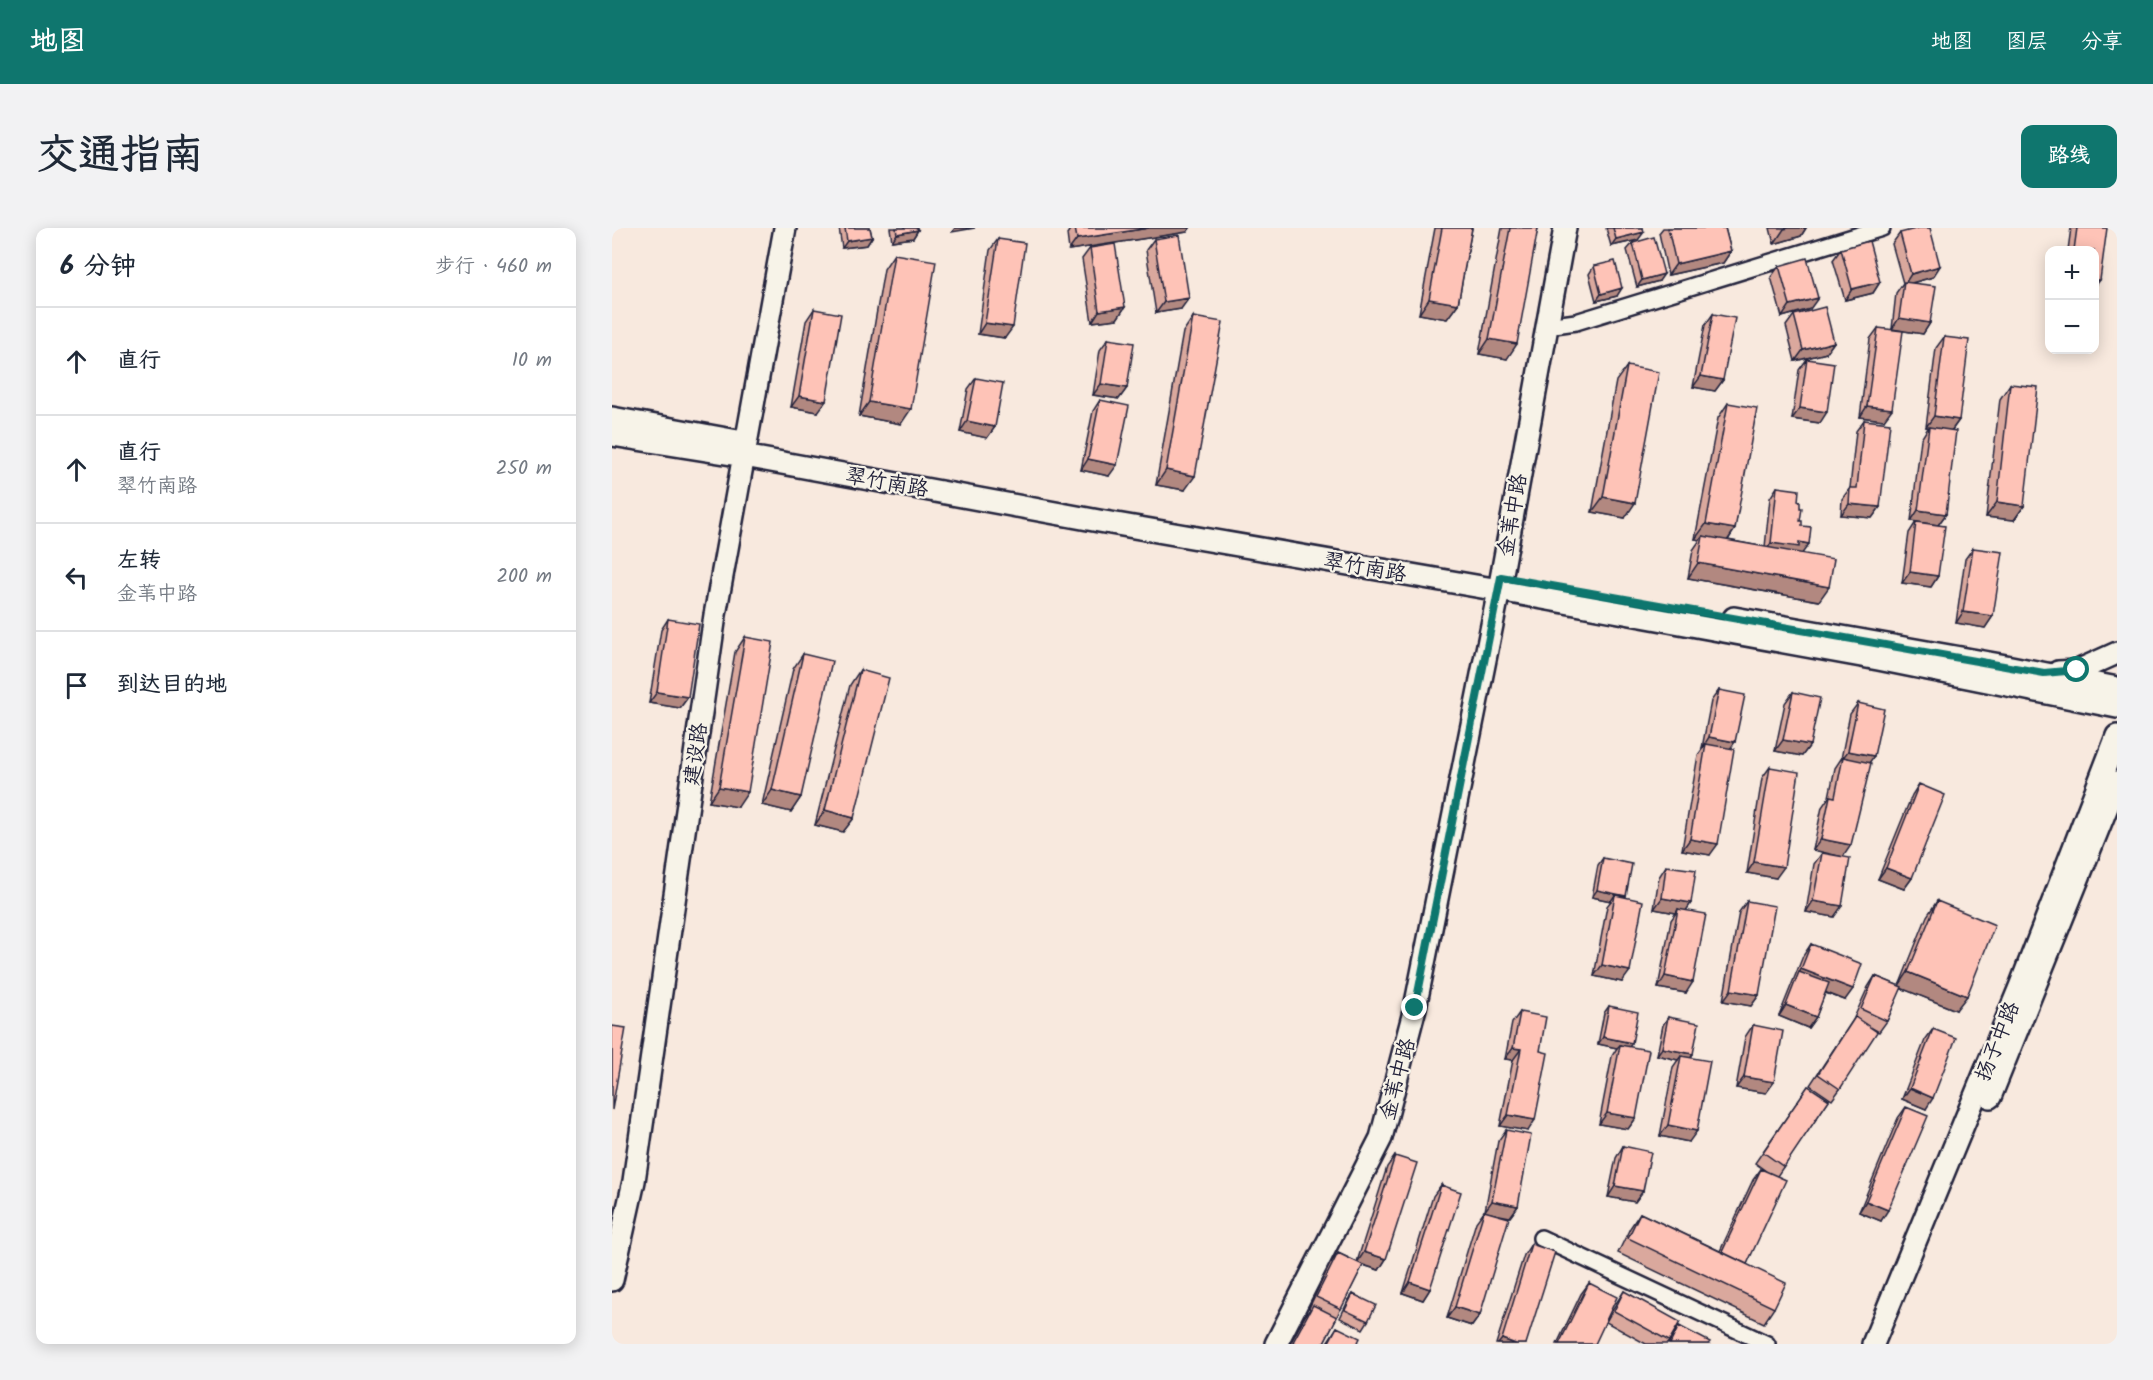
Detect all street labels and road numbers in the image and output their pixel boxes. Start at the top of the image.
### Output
street label: 翠竹南路 [843,460,931,507]
street label: 金苇中路 [1490,471,1537,559]
street label: 翠竹南路 [1321,545,1409,592]
street label: 建设路 [676,721,717,788]
street label: 扬子中路 [1967,996,2029,1087]
street label: 金苇中路 [1372,1035,1425,1124]

